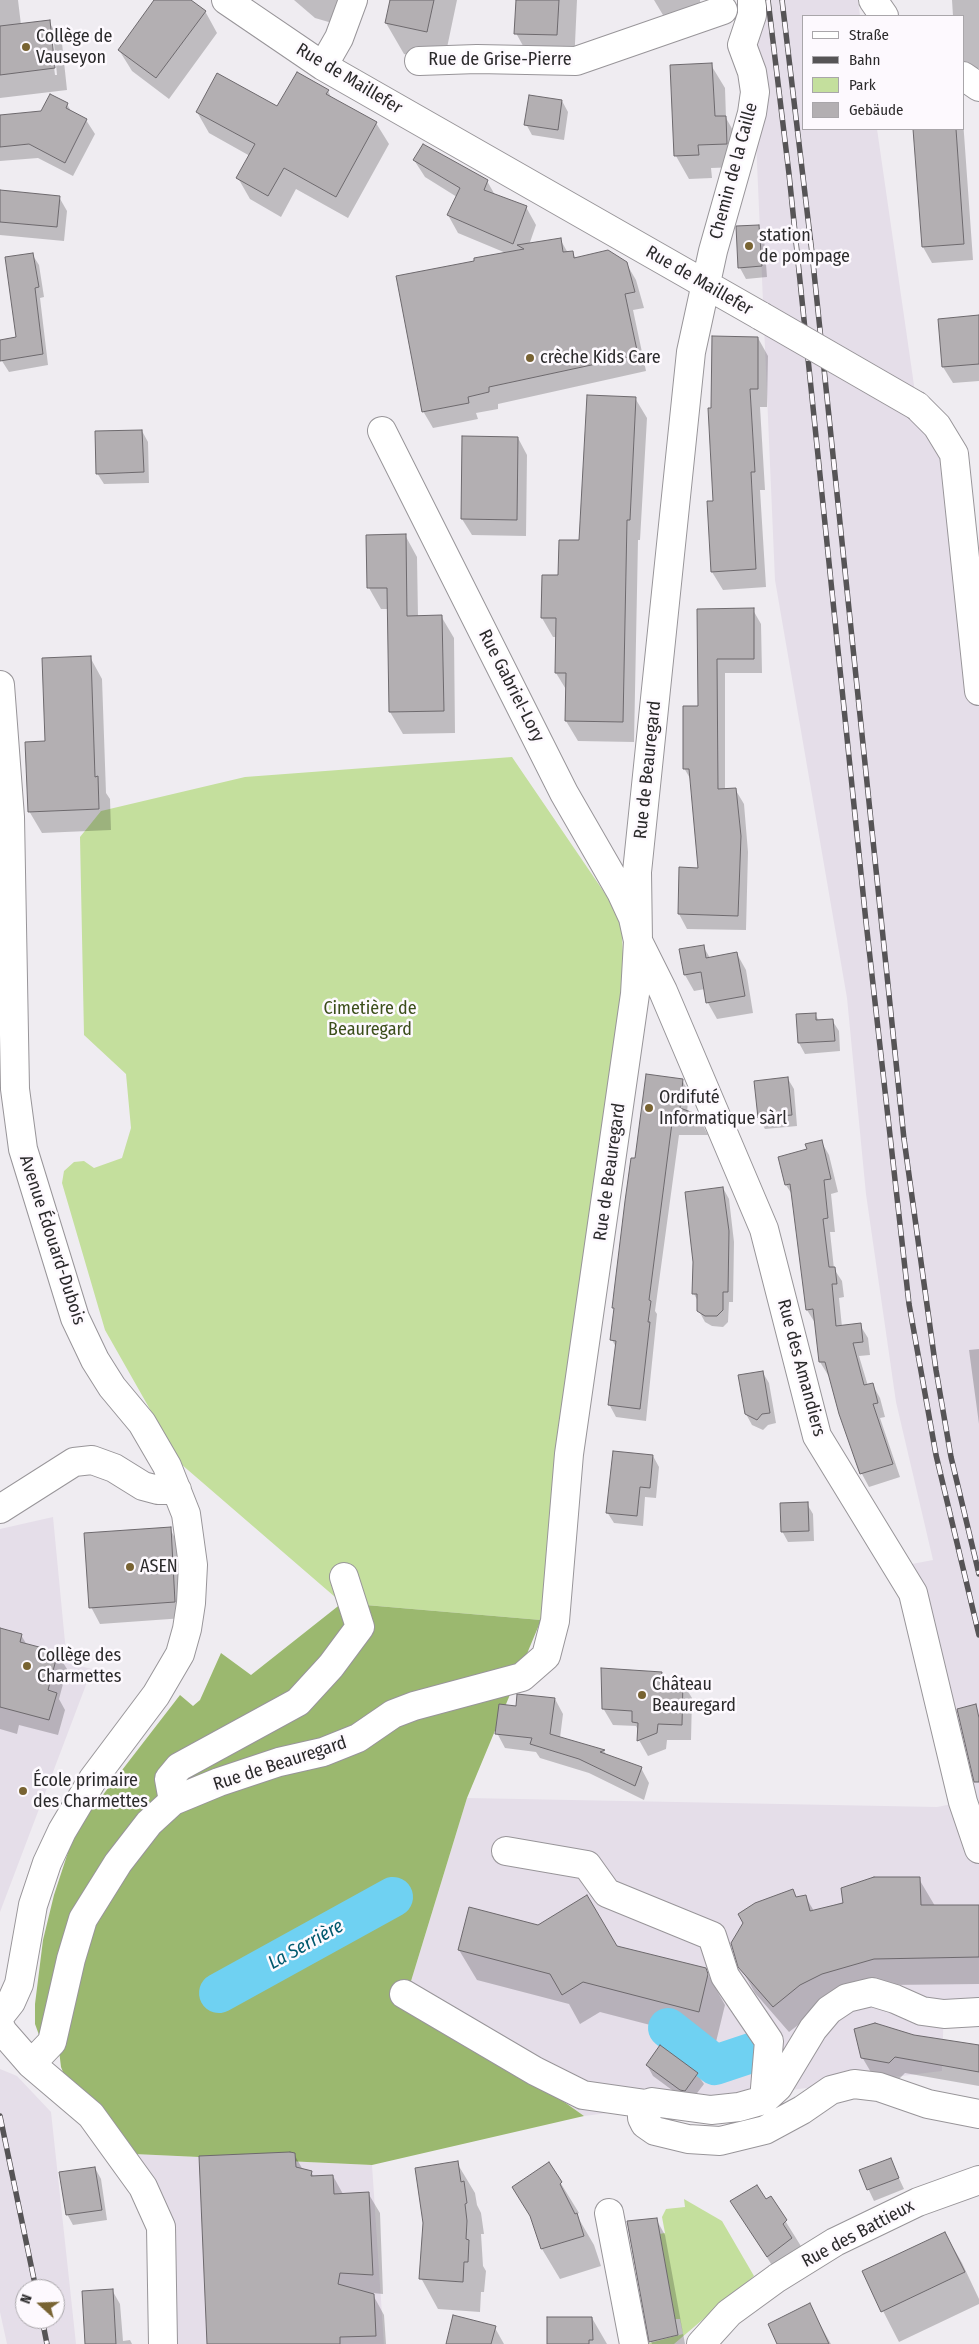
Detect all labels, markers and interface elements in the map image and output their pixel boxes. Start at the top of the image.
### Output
legend [802,15,964,130]
place label: Collège de Vauseyon [36,26,112,68]
text: Straße [849,26,889,44]
street label: Rue de Maillefer [292,39,406,119]
marker: Collège de Vauseyon [20,41,32,53]
street label: Rue de Grise-Pierre [428,49,572,71]
text: Bahn [849,51,880,69]
text: Park [849,76,876,94]
street label: Chemin de la Caille [705,100,763,242]
text: Gebäude [849,101,904,119]
place label: station de pompage [759,225,850,268]
marker: station de pompage [743,240,755,252]
street label: Rue de Maillefer [642,242,756,320]
place label: crèche Kids Care [540,347,661,369]
marker: crèche Kids Care [524,352,536,364]
street label: Rue Gabriel-Lory [473,626,549,746]
street label: Rue de Beauregard [630,700,666,840]
park label: Cimetière de Beauregard [323,998,417,1040]
place label: Ordifuté Informatique sàrl [659,1087,787,1130]
street label: Rue de Beauregard [590,1102,630,1242]
marker: Ordifuté Informatique sàrl [643,1102,655,1114]
street label: Avenue Édouard-Dubois [14,1153,90,1327]
street label: Rue des Amandiers [772,1297,830,1439]
place label: ASEN [140,1556,178,1578]
marker: ASEN [124,1561,136,1573]
place label: Collège des Charmettes [37,1645,121,1688]
marker: Collège des Charmettes [21,1660,33,1672]
place label: Château Beauregard [652,1674,736,1716]
marker: Château Beauregard [636,1689,648,1701]
street label: Rue de Beauregard [211,1732,349,1796]
place label: École primaire des Charmettes [33,1770,148,1812]
marker: École primaire des Charmettes [17,1785,29,1797]
water label: La Serrière [264,1915,348,1975]
street label: Rue des Battieux [798,2195,918,2273]
north arrow [15,2279,65,2329]
text: N [17,2292,36,2306]

